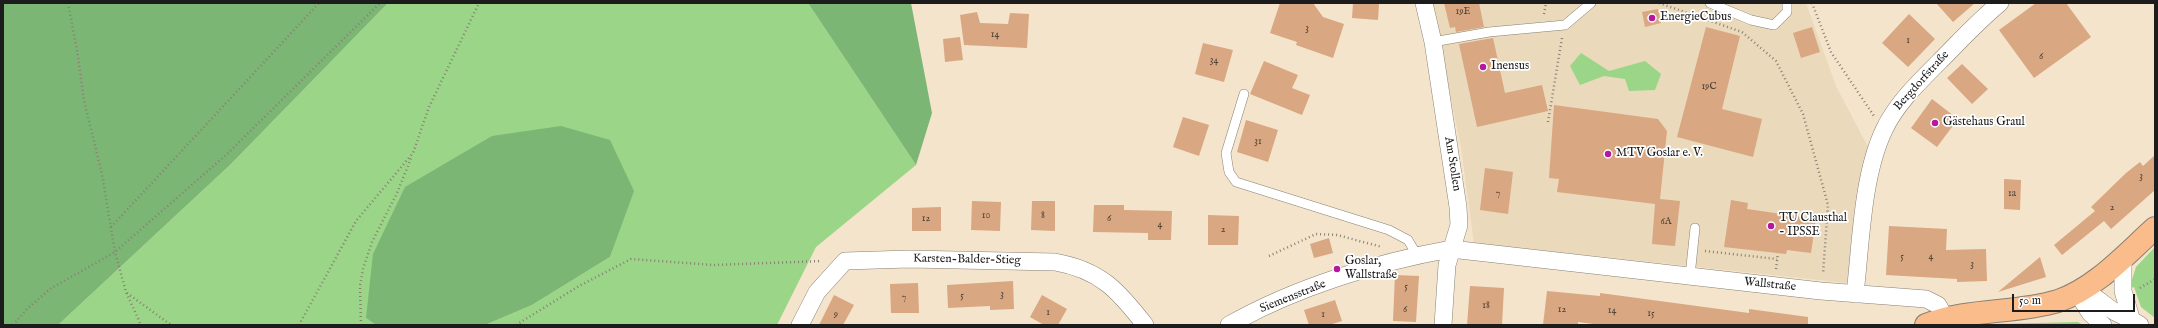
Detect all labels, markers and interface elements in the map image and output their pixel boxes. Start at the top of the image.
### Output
house number: 19E [1455,6,1471,18]
place label: EnergieCubus [1660,11,1731,25]
marker: EnergieCubus [1647,13,1657,23]
house number: 3 [1305,23,1309,35]
house number: 14 [991,29,999,41]
house number: 1 [1906,35,1910,47]
street label: Bergdorfstraße [1891,48,1953,114]
house number: 6 [2039,51,2043,63]
house number: 34 [1210,55,1218,67]
place label: Inensus [1491,60,1529,74]
marker: Inensus [1478,62,1488,72]
house number: 19C [1701,81,1717,93]
place label: Gästehaus Graul [1943,116,2025,130]
marker: Gästehaus Graul [1930,118,1940,128]
house number: 31 [1254,136,1262,148]
street label: Am Stollen [1441,136,1463,192]
place label: MTV Goslar e. V. [1616,147,1703,161]
marker: MTV Goslar e. V. [1603,149,1613,159]
house number: 3 [2139,171,2143,183]
house number: 7 [1496,188,1500,200]
house number: 1a [2008,188,2016,200]
house number: 2 [2110,202,2114,214]
house number: 10 [982,210,990,222]
house number: 8 [1041,210,1045,222]
place label: TU Clausthal - IPSSE [1779,212,1847,240]
house number: 12 [922,213,930,225]
house number: 6 [1107,213,1111,225]
house number: 6A [1661,216,1671,228]
house number: 4 [1158,219,1162,231]
marker: TU Clausthal - IPSSE [1766,221,1776,231]
house number: 2 [1221,224,1225,236]
house number: 5 [1900,251,1904,263]
house number: 4 [1929,251,1933,263]
street label: Karsten-Balder-Stieg [913,252,1021,268]
place label: Goslar, Wallstraße [1345,255,1397,283]
house number: 3 [1970,259,1974,271]
marker: Goslar, Wallstraße [1332,264,1342,274]
street label: Wallstraße [1743,275,1797,295]
street label: Siemensstraße [1258,277,1328,317]
house number: 5 [1404,281,1408,293]
scale bar [2014,286,2137,312]
house number: 3 [1000,289,1004,301]
house number: 5 [960,290,964,302]
house number: 7 [902,292,906,304]
text: 50 m [2019,293,2041,308]
house number: 18 [1482,300,1490,312]
house number: 6 [1403,304,1407,316]
house number: 12 [1558,304,1566,316]
house number: 14 [1608,305,1616,317]
house number: 1 [1046,307,1050,319]
house number: 15 [1647,308,1655,320]
house number: 9 [834,309,838,321]
house number: 1 [1321,309,1325,321]

